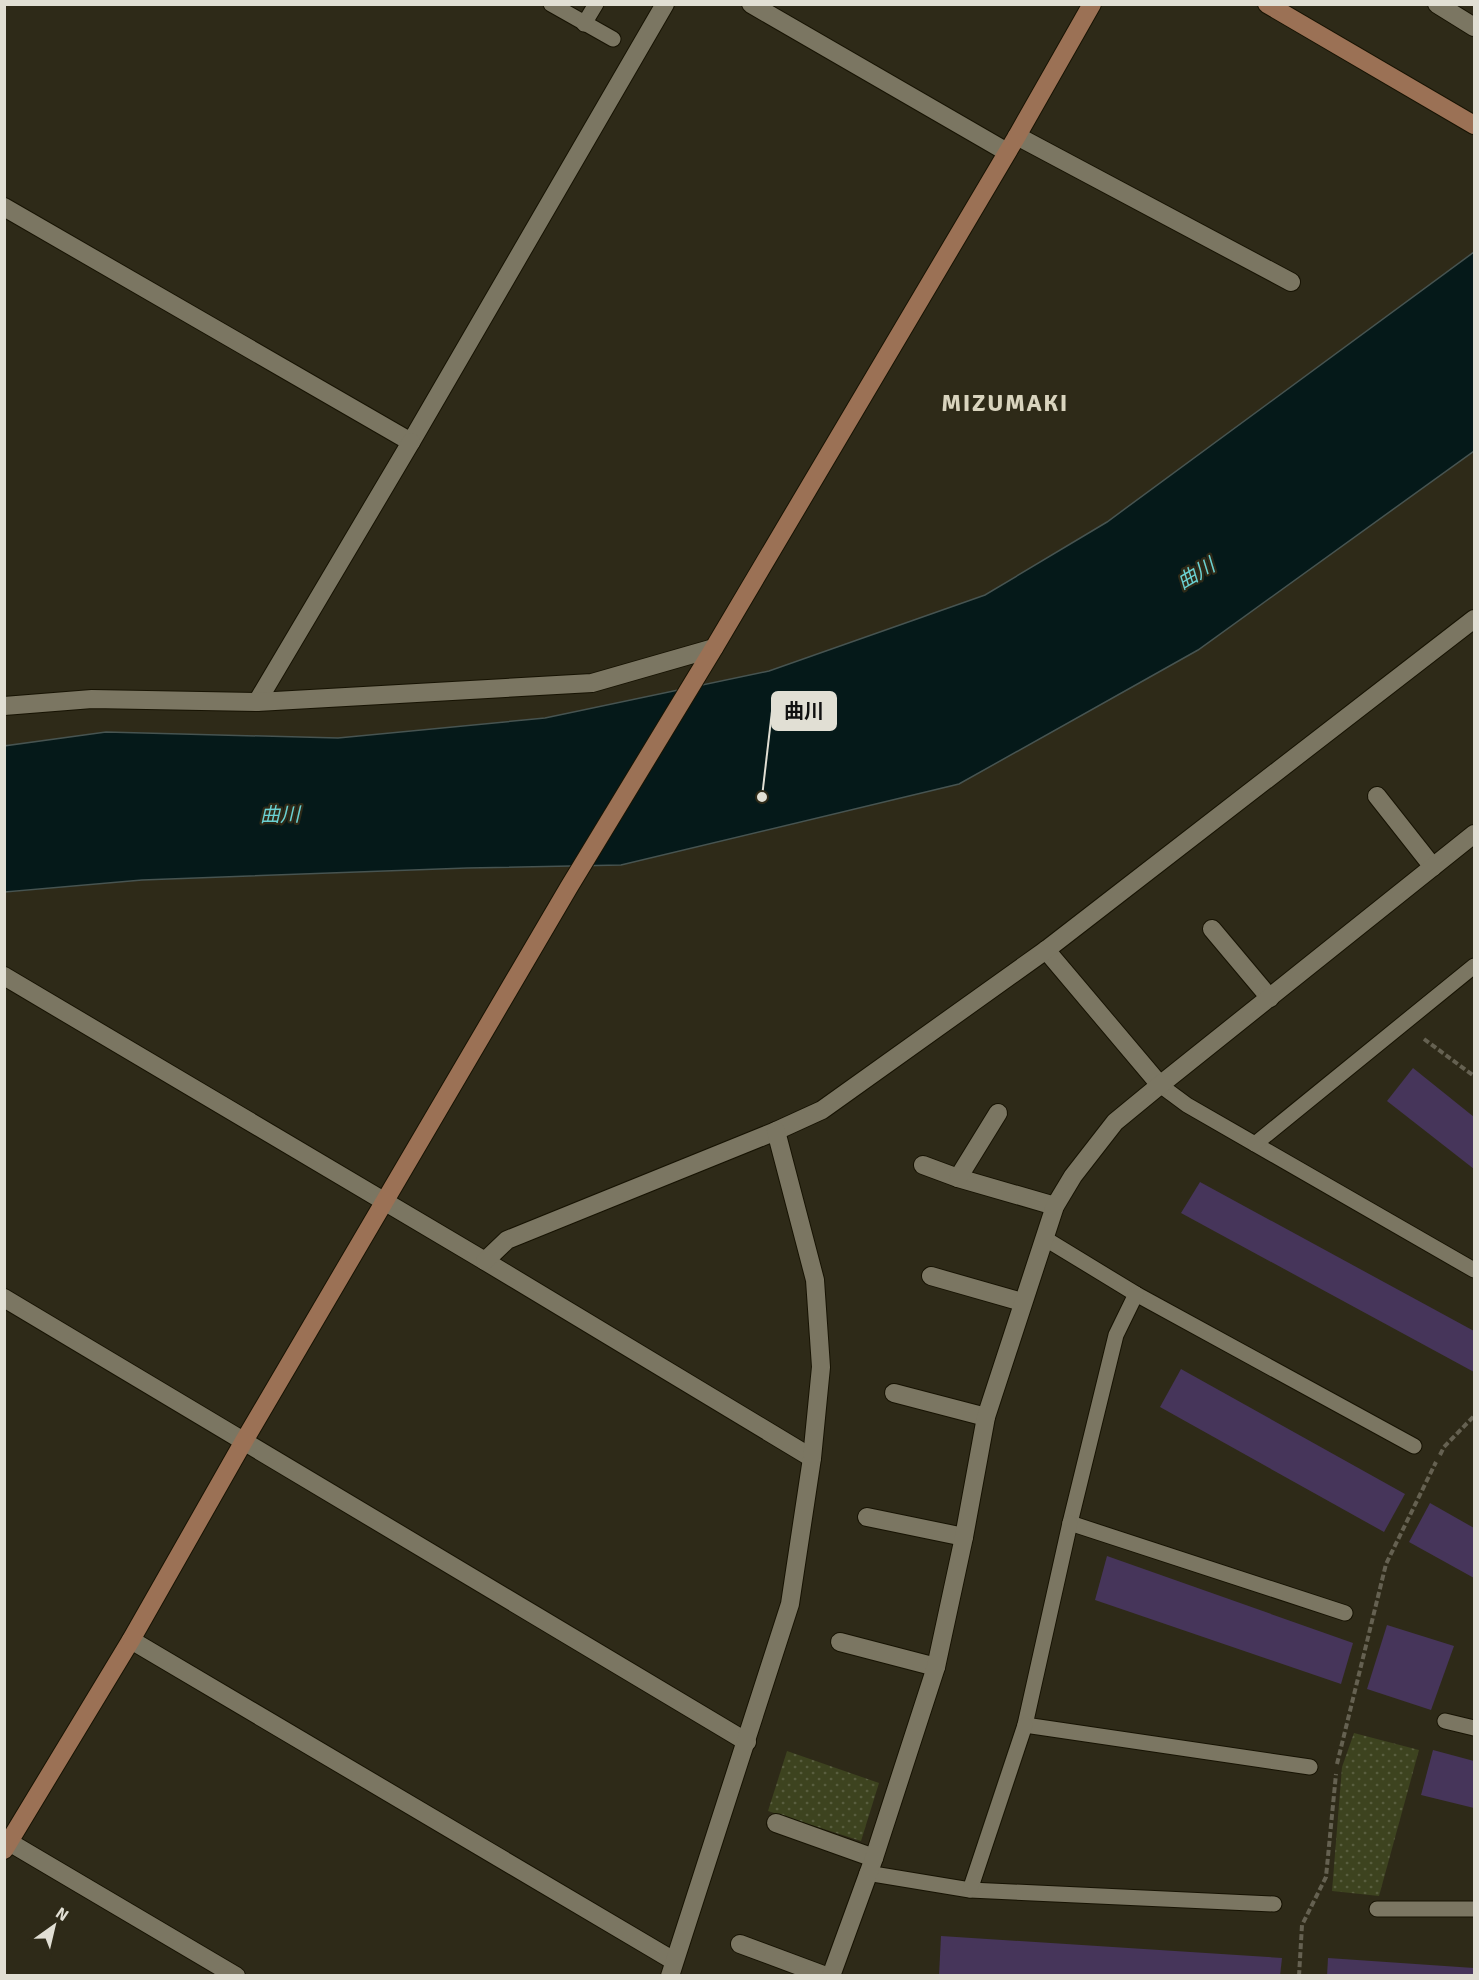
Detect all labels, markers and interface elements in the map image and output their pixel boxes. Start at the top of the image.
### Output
district label: MIZUMAKI [941,388,1069,418]
water label: 曲川 [1172,552,1221,595]
callout: 曲川 [772,692,836,730]
text: 曲川 [784,699,824,724]
water label: 曲川 [260,802,302,828]
north arrow [24,1896,84,1956]
text: N [52,1903,72,1926]

